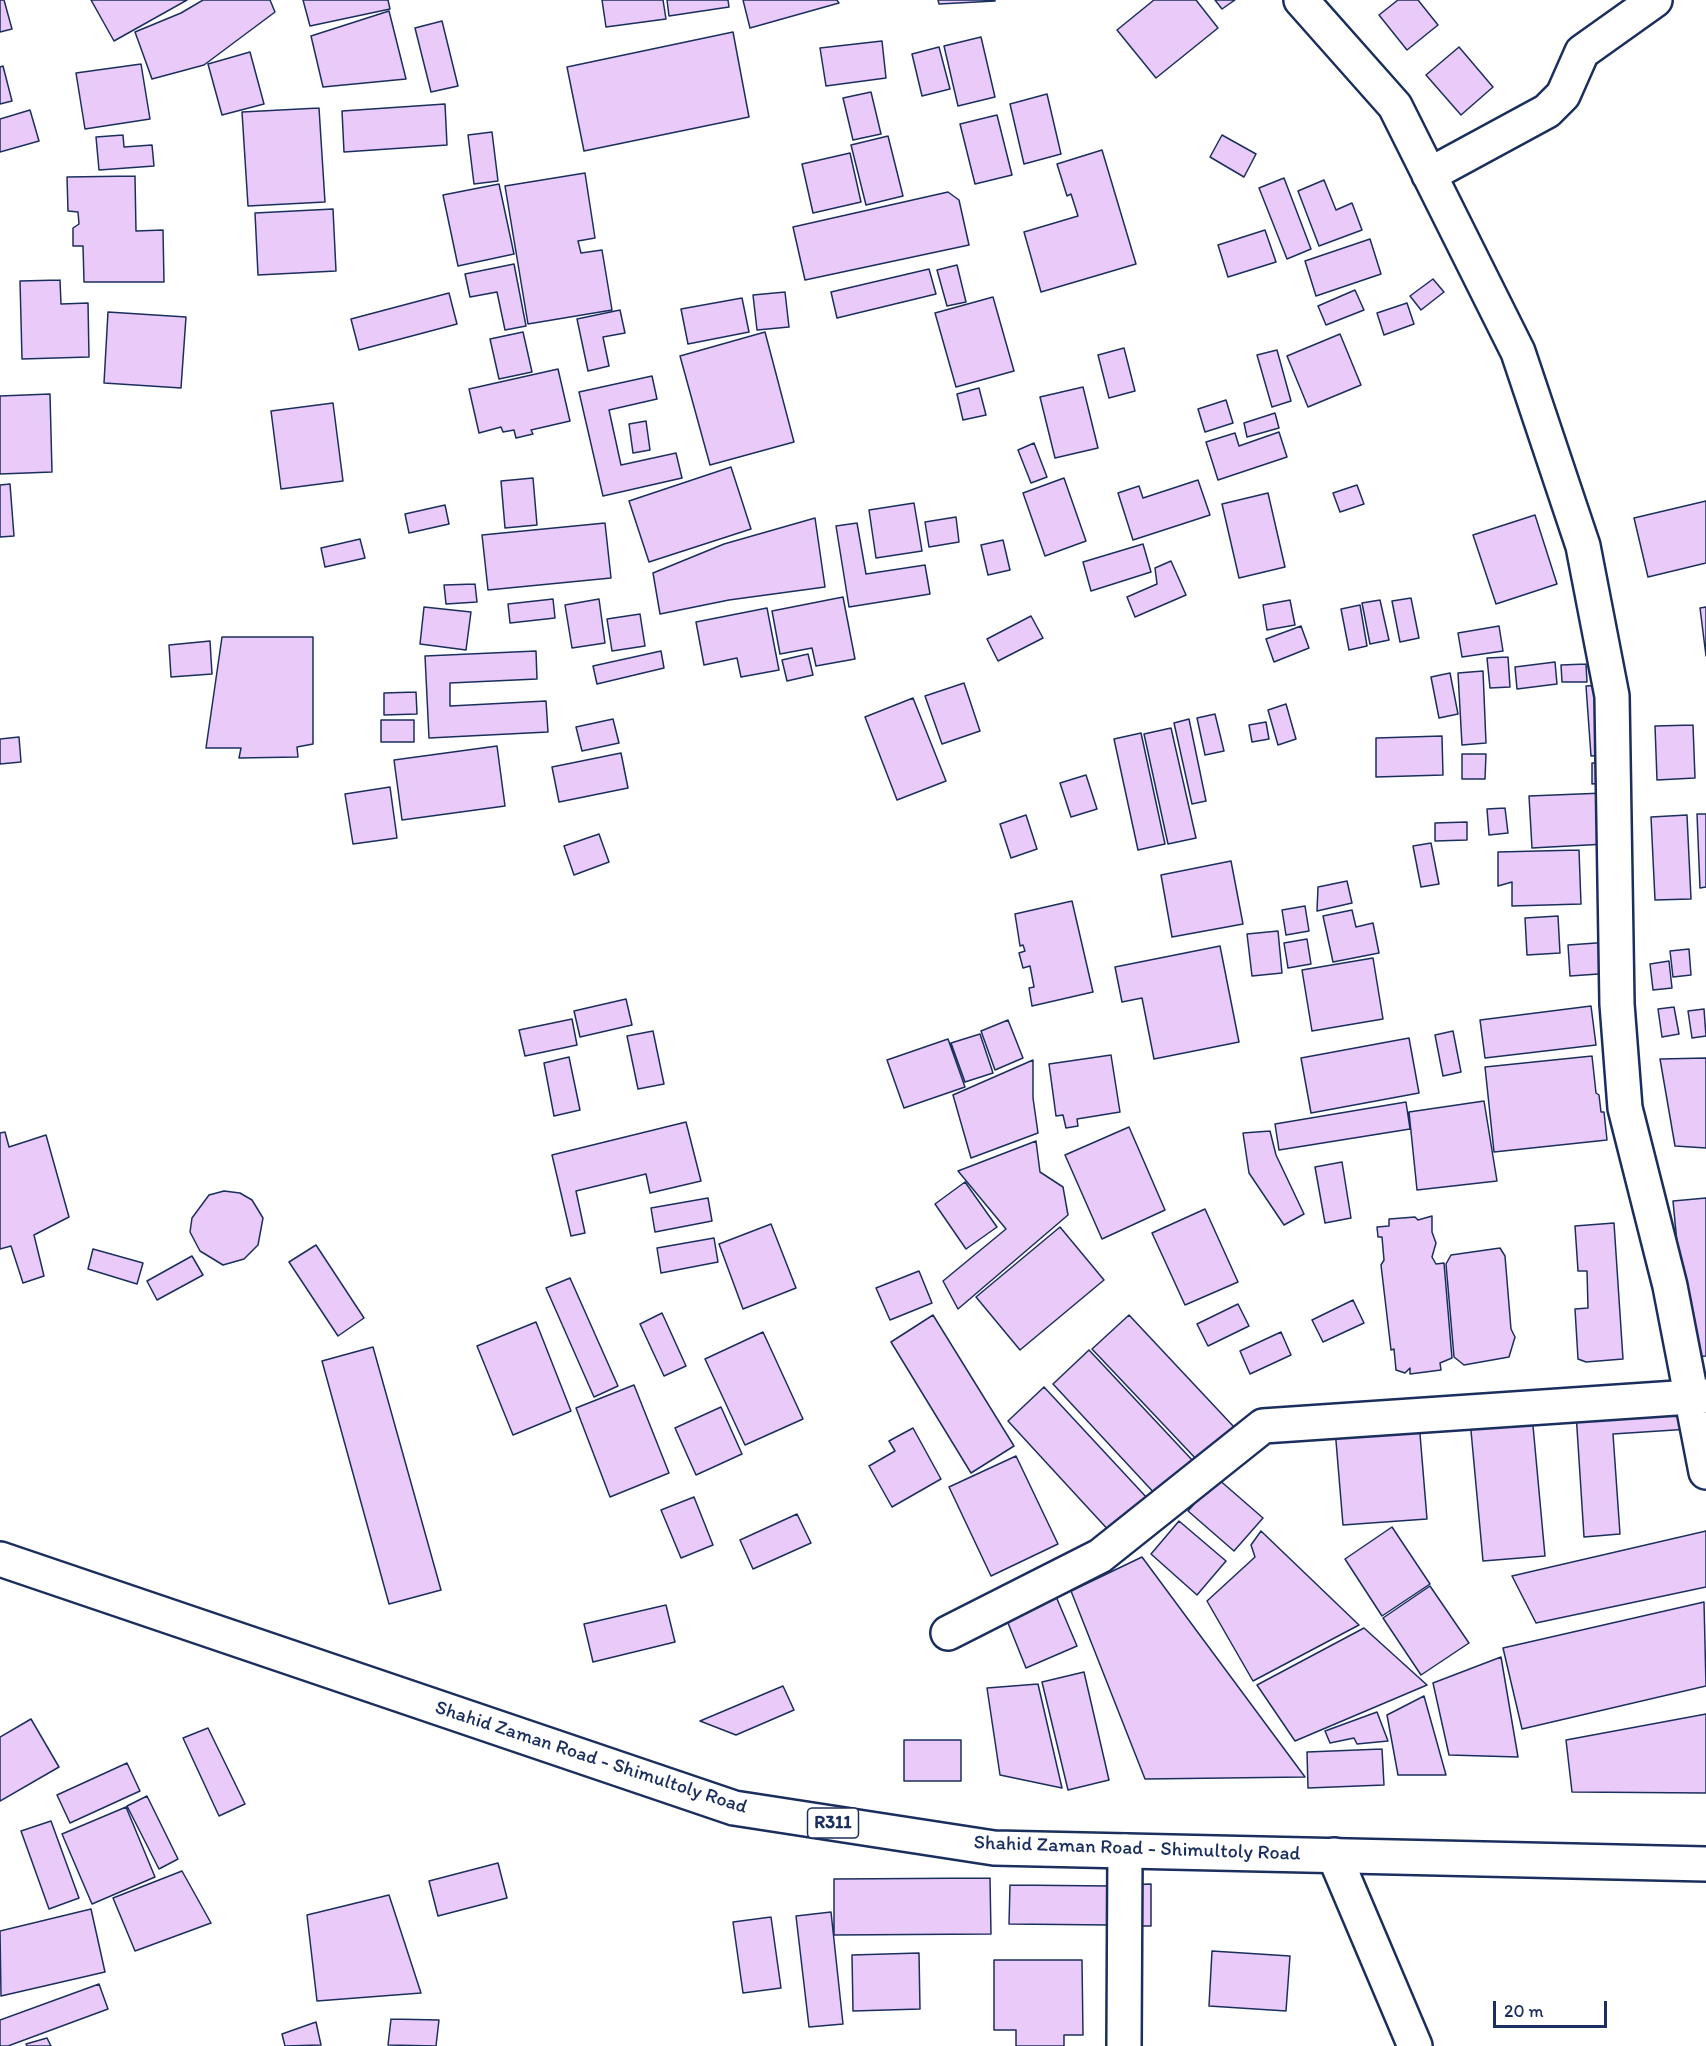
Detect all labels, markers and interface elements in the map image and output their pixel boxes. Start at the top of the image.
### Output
street label: Shahid Zaman Road - Shimultoly Road [432,1696,750,1820]
road number: R311 [808,1808,858,1838]
street label: Shahid Zaman Road - Shimultoly Road [973,1831,1301,1867]
scale bar [1496,1989,1610,2027]
text: 20 m [1504,2000,1544,2022]

